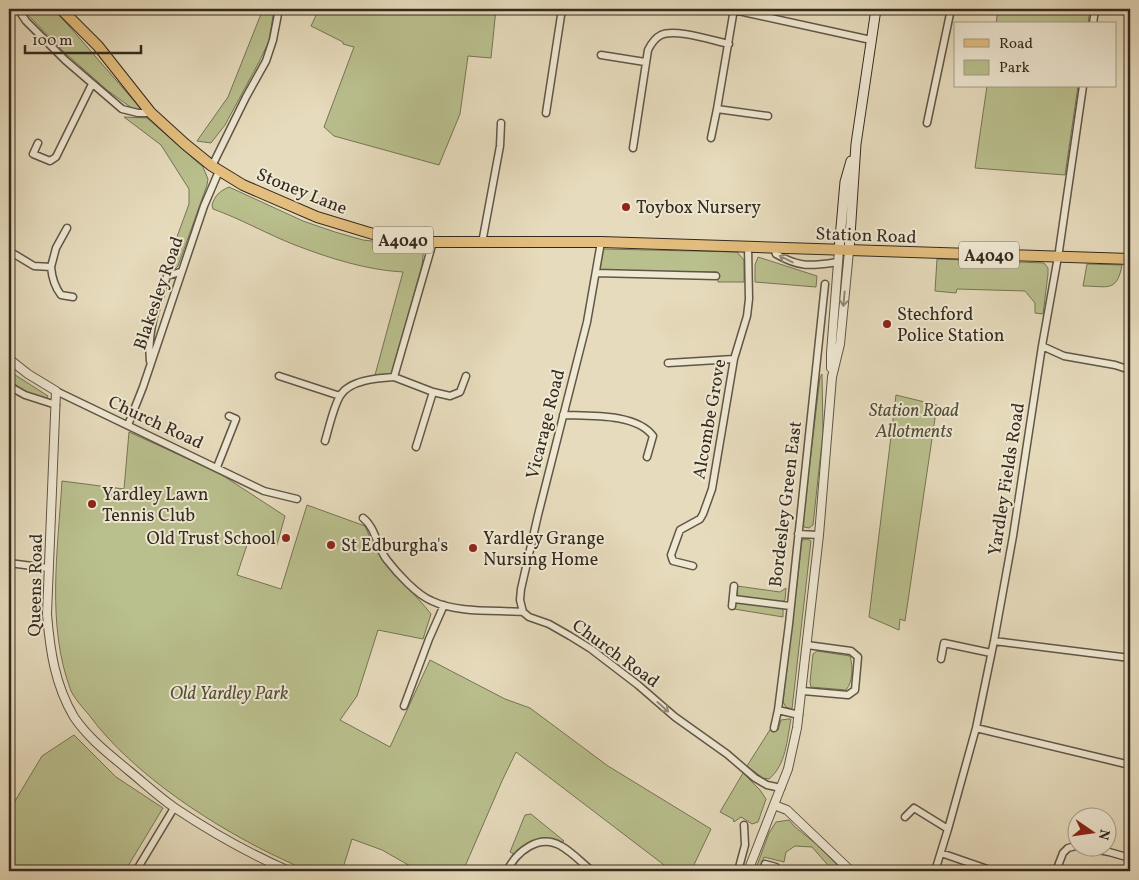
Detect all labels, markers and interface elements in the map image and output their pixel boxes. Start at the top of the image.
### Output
scale bar [25,22,141,54]
legend [954,22,1116,88]
text: 100 m [32,31,72,52]
text: Road [999,34,1033,55]
text: Park [999,58,1030,79]
street label: Stoney Lane [252,163,351,222]
place label: Toybox Nursery [636,196,761,221]
marker: Toybox Nursery [620,201,632,213]
street label: Station Road [815,222,917,251]
road number: A4040 [373,226,433,254]
street label: Blakesley Road [128,233,191,354]
road number: A4040 [959,242,1019,268]
one-way arrow [779,254,794,264]
one-way arrow [839,291,849,307]
place label: Stechford Police Station [897,303,1005,349]
marker: Stechford Police Station [881,318,893,330]
street label: Alcombe Grove [688,357,733,481]
street label: Vicarage Road [521,367,572,482]
street label: Church Road [104,390,207,456]
park label: Station Road Allotments [869,399,959,445]
street label: Yardley Fields Road [983,401,1032,557]
street label: Bordesley Green East [764,420,809,589]
place label: Yardley Lawn Tennis Club [102,483,209,529]
marker: Yardley Lawn Tennis Club [86,498,98,510]
place label: Old Trust School [147,527,276,552]
place label: Yardley Grange Nursing Home [483,527,605,573]
marker: Old Trust School [280,532,292,544]
street label: Queens Road [23,533,50,637]
place label: St Edburgha's [341,534,448,559]
marker: St Edburgha's [325,539,337,551]
marker: Yardley Grange Nursing Home [467,542,479,554]
street label: Church Road [566,614,664,695]
park label: Old Yardley Park [170,682,288,707]
one-way arrow [657,702,670,713]
north arrow [1066,808,1116,858]
text: N [1093,827,1114,842]

